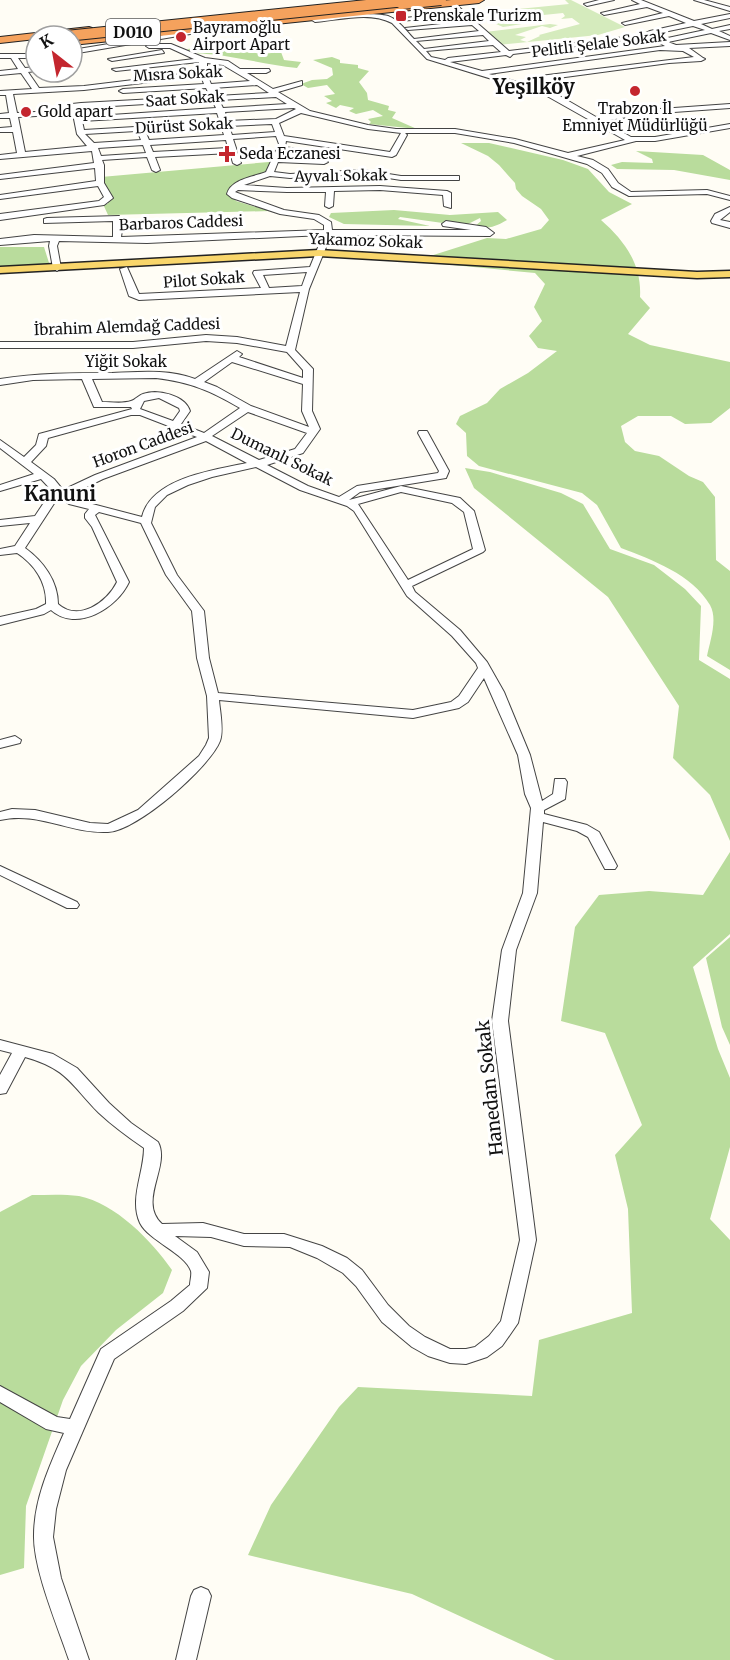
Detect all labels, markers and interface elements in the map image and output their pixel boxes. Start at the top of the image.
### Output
place label: Prenskale Turizm [413,6,542,25]
marker: Prenskale Turizm [394,9,408,23]
place label: Bayramoğlu Airport Apart [192,18,290,54]
road number: D010 [106,19,160,45]
north arrow [24,24,84,84]
street label: Pelitli Şelale Sokak [530,26,668,61]
text: K [36,29,57,53]
marker: Bayramoğlu Airport Apart [174,30,188,44]
street label: Mısra Sokak [133,62,224,85]
district label: Yeşilköy [492,74,575,99]
marker: Trabzon İl Emniyet Müdürlüğü [628,84,642,98]
street label: Saat Sokak [145,86,226,111]
place label: Trabzon İl Emniyet Müdürlüğü [562,99,708,135]
place label: Gold apart [38,102,113,121]
marker: Gold apart [19,105,33,119]
street label: Dürüst Sokak [134,113,234,138]
place label: Seda Eczanesi [239,144,341,163]
marker: Seda Eczanesi [220,147,234,161]
street label: Ayvalı Sokak [293,165,388,186]
street label: Barbaros Caddesi [118,211,244,234]
street label: Yakamoz Sokak [308,229,424,252]
street label: Pilot Sokak [162,267,246,292]
street label: İbrahim Alemdağ Caddesi [33,314,221,339]
street label: Yiğit Sokak [84,352,168,371]
street label: Horon Caddesi [90,418,196,471]
street label: Dumanlı Sokak [228,424,337,490]
district label: Kanuni [24,481,96,506]
street label: Hanedan Sokak [471,1019,508,1157]

